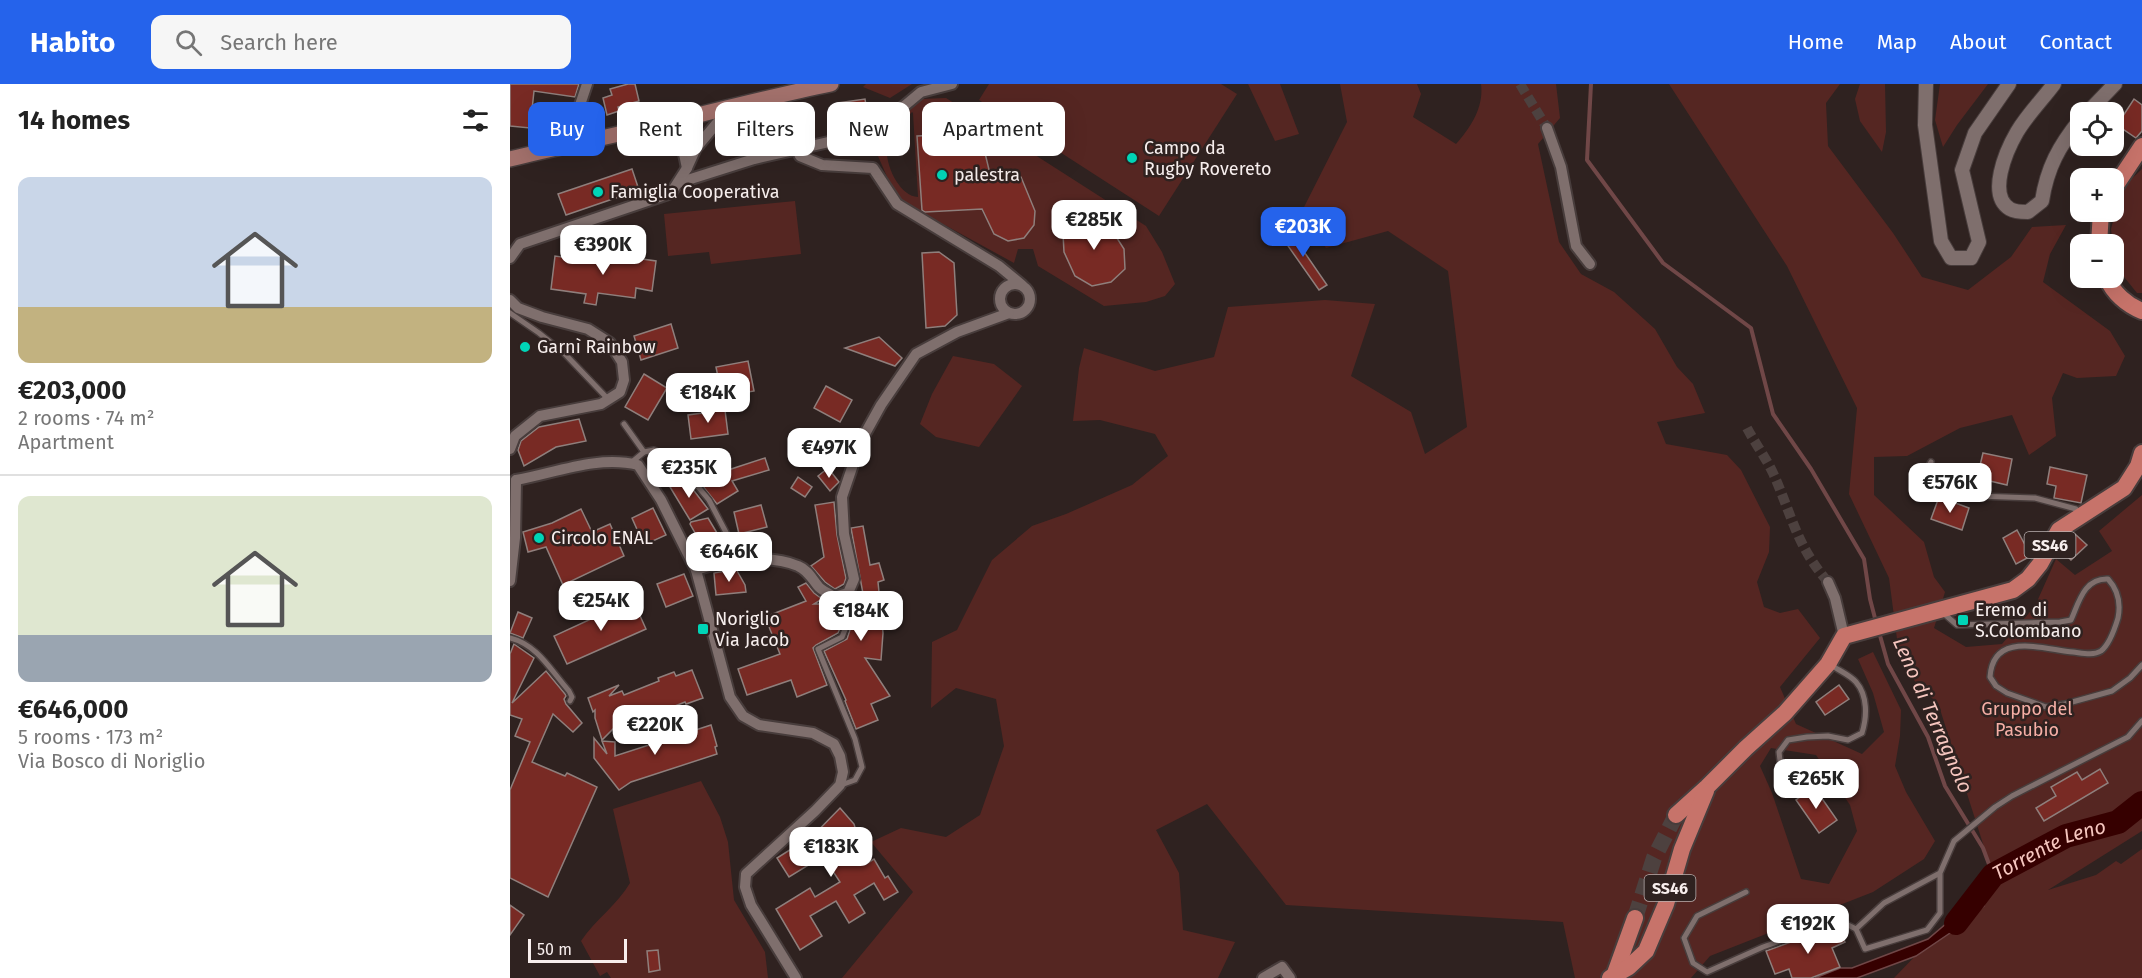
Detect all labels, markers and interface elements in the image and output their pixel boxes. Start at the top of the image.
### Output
search box [151,15,571,69]
text: Habito [30,26,115,59]
icon: search [172,26,205,59]
text: Search here [220,29,338,56]
text: Home [1788,29,1844,55]
text: Map [1877,29,1917,55]
text: About [1950,29,2007,55]
text: Contact [2040,29,2112,55]
chip: Buy [528,102,605,156]
chip: Rent [617,102,703,156]
chip: Filters [715,102,815,156]
chip: New [827,102,910,156]
chip: Apartment [922,102,1065,156]
map controls [2070,102,2124,288]
button: locate [2070,102,2124,156]
icon: filters [459,104,492,137]
text: 14 homes [18,105,130,136]
place label: Campo da Rugby Rovereto [1144,137,1272,180]
marker: Campo da Rugby Rovereto [1125,151,1139,165]
place label: palestra [954,164,1020,186]
marker: palestra [935,168,949,182]
button: + [2070,168,2124,222]
place label: Famiglia Cooperativa [610,181,780,203]
marker: Famiglia Cooperativa [591,185,605,199]
pin: €285K [1052,200,1136,251]
text: €285K [1066,207,1122,231]
pin: €203K [1261,207,1345,258]
text: €203K [1275,214,1331,238]
icon: home [201,216,309,324]
pin: €390K [561,225,645,276]
text: €390K [574,232,632,256]
button: − [2070,234,2124,288]
place label: Garnì Rainbow [537,336,656,358]
marker: Garnì Rainbow [518,340,532,354]
pin: €184K [666,373,750,424]
text: €203,000 [18,375,127,406]
text: €184K [680,380,736,404]
text: 2 rooms · 74 m² [18,406,155,430]
pin: €497K [787,428,871,479]
text: Apartment [18,430,114,454]
text: €497K [801,435,857,459]
pin: €235K [647,448,731,499]
text: €235K [661,455,717,479]
pin: €576K [1908,463,1992,514]
text: €576K [1923,470,1977,494]
place label: Circolo ENAL [551,527,653,549]
marker: Circolo ENAL [532,531,546,545]
pin: €646K [687,532,771,583]
road number: SS46 [2024,532,2076,558]
icon: home [201,535,309,643]
text: €646K [700,539,758,563]
pin: €254K [559,581,643,632]
text: €254K [573,588,629,612]
pin: €184K [819,591,903,642]
text: €184K [833,598,889,622]
place label: Eremo di S.Colombano [1975,599,2082,642]
place label: Noriglio Via Jacob [715,608,789,651]
marker: Eremo di S.Colombano [1956,613,1970,627]
marker: Noriglio Via Jacob [696,622,710,636]
water label: Leno di Terragnolo [1888,633,1978,797]
text: €646,000 [18,694,128,725]
park label: Gruppo del Pasubio [1981,698,2073,741]
pin: €220K [613,705,697,756]
text: €220K [627,712,683,736]
text: 5 rooms · 173 m² [18,725,163,749]
text: Via Bosco di Noriglio [18,749,205,773]
pin: €265K [1774,759,1858,810]
text: €265K [1788,766,1844,790]
water label: Torrente Leno [1988,814,2109,885]
pin: €183K [789,827,873,878]
text: €183K [803,834,859,858]
road number: SS46 [1644,875,1696,901]
pin: €192K [1766,904,1850,955]
text: €192K [1781,911,1835,935]
scale bar [528,936,627,964]
text: 50 m [537,940,572,959]

